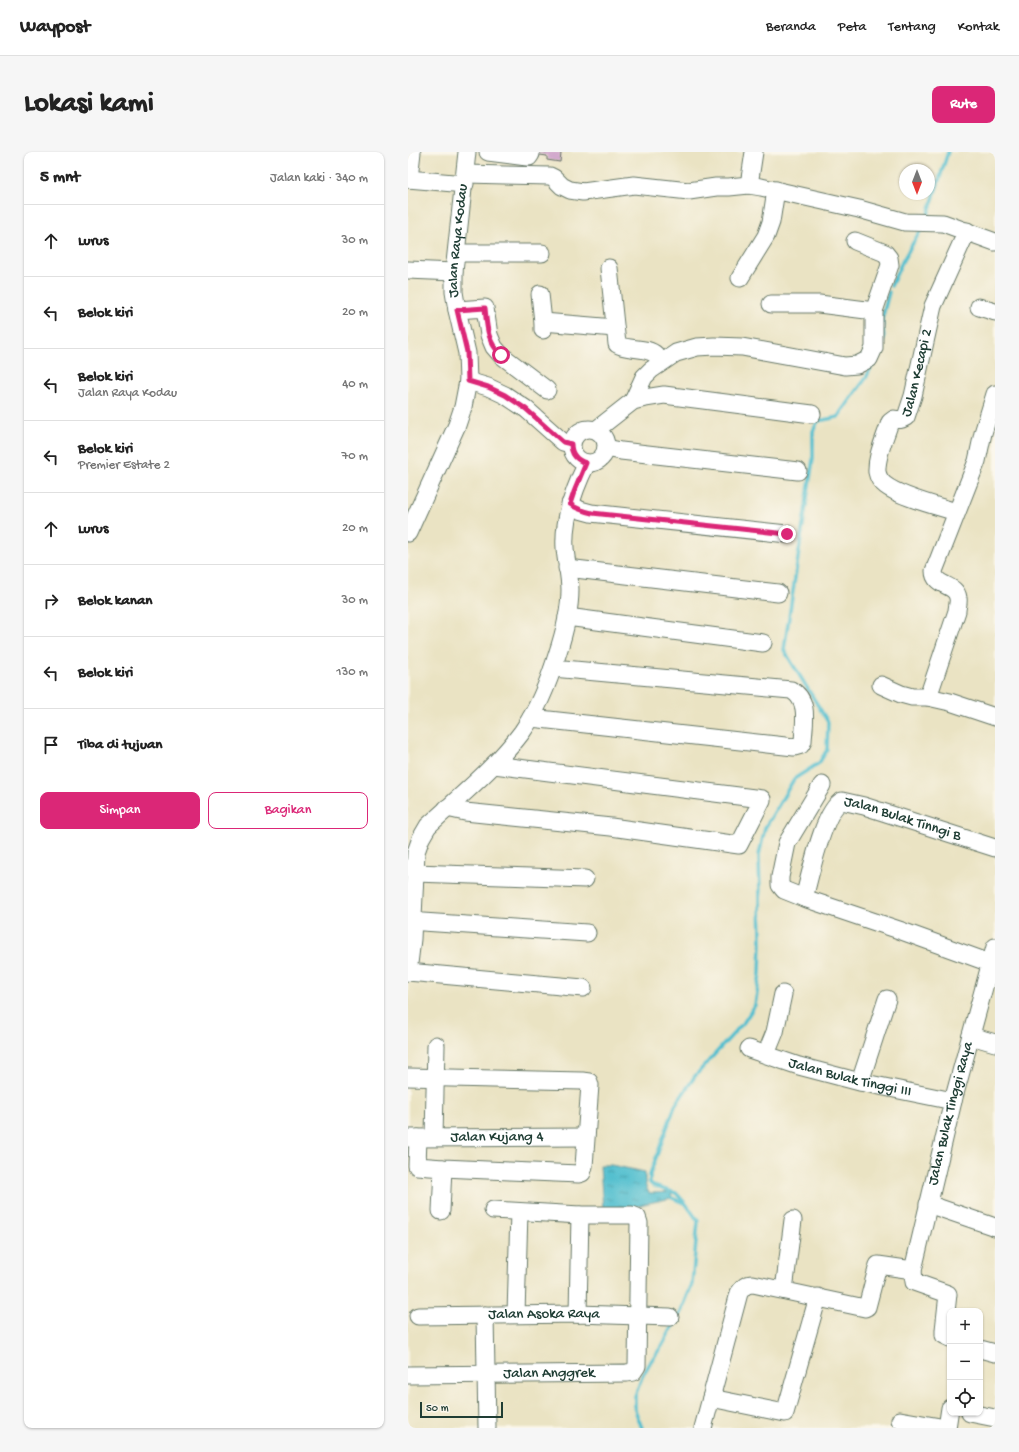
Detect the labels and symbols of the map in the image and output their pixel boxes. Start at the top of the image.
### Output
north arrow [899,164,935,200]
street label: Jalan Raya Kodau [445,183,473,299]
street label: Jalan Kecapi 2 [898,327,937,419]
route start [492,346,510,364]
route end [778,525,796,543]
street label: Jalan Bulak Tinngi B [842,793,964,846]
street label: Jalan Bulak Tinggi Raya [924,1039,978,1187]
street label: Jalan Bulak Tinggi III [786,1054,913,1101]
street label: Jalan Kujang 4 [450,1128,544,1147]
street label: Jalan Asoka Raya [488,1305,601,1324]
street label: Jalan Anggrek [503,1364,596,1383]
scale bar [420,1400,503,1419]

